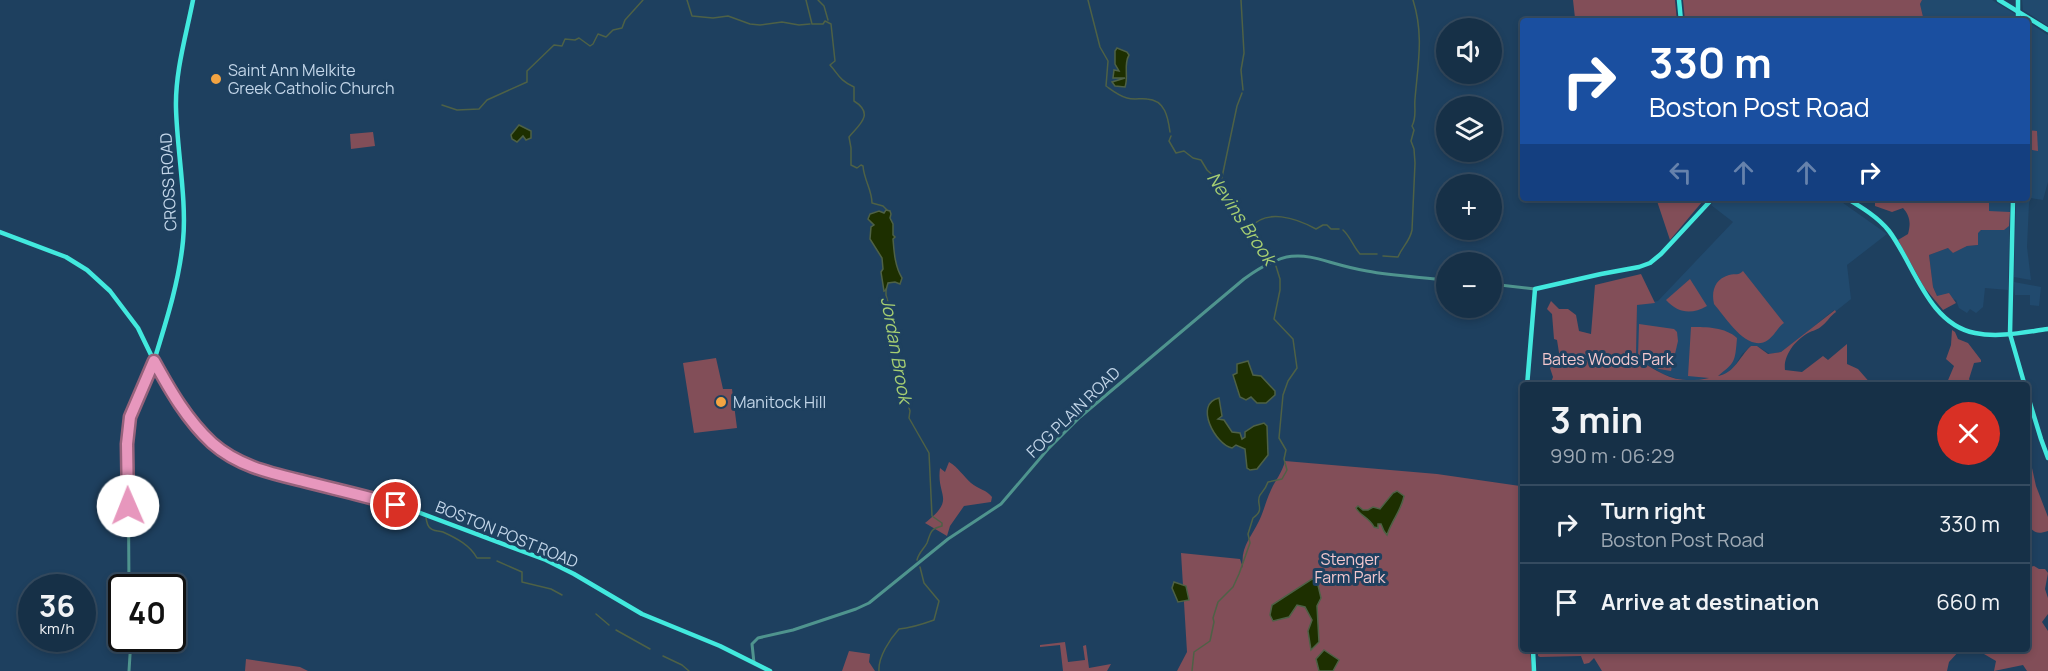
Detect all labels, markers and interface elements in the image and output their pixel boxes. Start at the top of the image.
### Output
map controls [1436,18,1502,318]
button: sound [1436,18,1502,84]
text: 330 m [1649,33,1772,91]
icon: right [1550,42,1628,120]
place label: Saint Ann Melkite Greek Catholic Church [228,59,394,99]
marker: Saint Ann Melkite Greek Catholic Church [209,72,223,86]
text: Boston Post Road [1649,88,1870,125]
button: layers [1436,96,1502,162]
street label: CROSS ROAD [154,132,182,232]
icon: left [1664,156,1697,189]
icon: ahead [1727,156,1760,189]
icon: ahead [1790,156,1823,189]
icon: right [1853,156,1886,189]
water label: Nevins Brook [1202,167,1284,272]
button: + [1436,174,1502,240]
button: − [1436,252,1502,318]
water label: Jordan Brook [876,295,919,408]
park label: Bates Woods Park [1542,348,1675,370]
street label: FOG PLAIN ROAD [1021,361,1125,462]
place label: Manitock Hill [733,391,826,413]
marker: Manitock Hill [714,395,728,409]
text: 3 min [1550,395,1643,444]
button: close [1937,402,2000,465]
text: 990 m · 06:29 [1550,442,1675,469]
position arrow [96,474,160,538]
pin [370,479,421,530]
icon: arrive [379,488,412,521]
street label: BOSTON POST ROAD [432,495,582,573]
text: Turn right [1601,496,1706,526]
icon: right [1550,508,1583,541]
text: 330 m [1939,509,2000,539]
text: Boston Post Road [1601,526,1764,553]
park label: Stenger Farm Park [1314,548,1387,588]
speed limit sign: 40 [108,574,186,652]
text: 36 [39,585,75,626]
icon: arrive [1550,586,1583,619]
text: Arrive at destination [1601,587,1819,617]
text: 660 m [1936,587,2000,617]
text: km/h [40,618,74,639]

